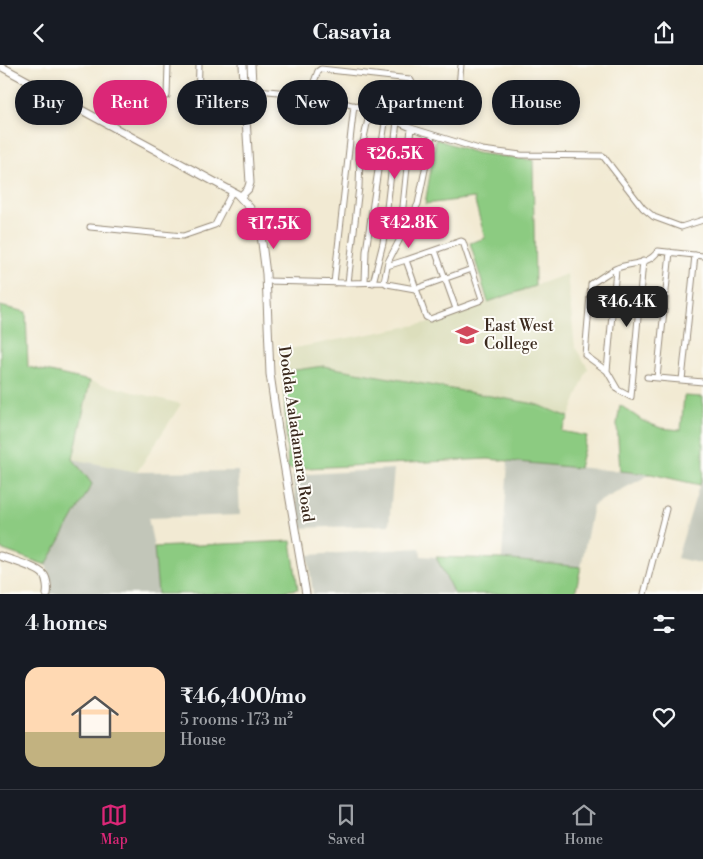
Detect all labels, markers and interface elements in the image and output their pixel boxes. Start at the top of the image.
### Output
icon: back [25,19,53,47]
text: Casavia [312,19,391,46]
icon: share [650,19,678,47]
chip: Buy [15,80,83,125]
chip: Rent [93,80,167,125]
chip: Filters [177,80,267,125]
chip: New [277,80,348,125]
chip: Apartment [358,80,482,125]
chip: House [492,80,580,125]
pin: ₹26.5K [354,137,436,180]
text: ₹26.5K [366,144,424,164]
pin: ₹17.5K [233,207,315,250]
pin: ₹42.8K [368,207,450,249]
text: ₹42.8K [380,213,438,233]
text: ₹17.5K [248,214,300,234]
pin: ₹46.4K [586,285,668,328]
text: ₹46.4K [598,292,656,312]
place label: East West College [484,316,554,354]
school or university icon: East West College [454,322,480,348]
street label: Dodda Aaladamara Road [274,345,318,523]
icon: filters [650,610,678,638]
text: 4 homes [25,611,107,637]
text: ₹46,400/mo [180,684,307,710]
icon: home [65,687,125,747]
icon: heart [650,703,678,731]
text: 5 rooms · 173 m² [180,710,293,730]
text: House [180,730,226,750]
tab: Map [100,801,128,849]
tab: Saved [328,801,365,849]
tab: Home [565,801,603,849]

